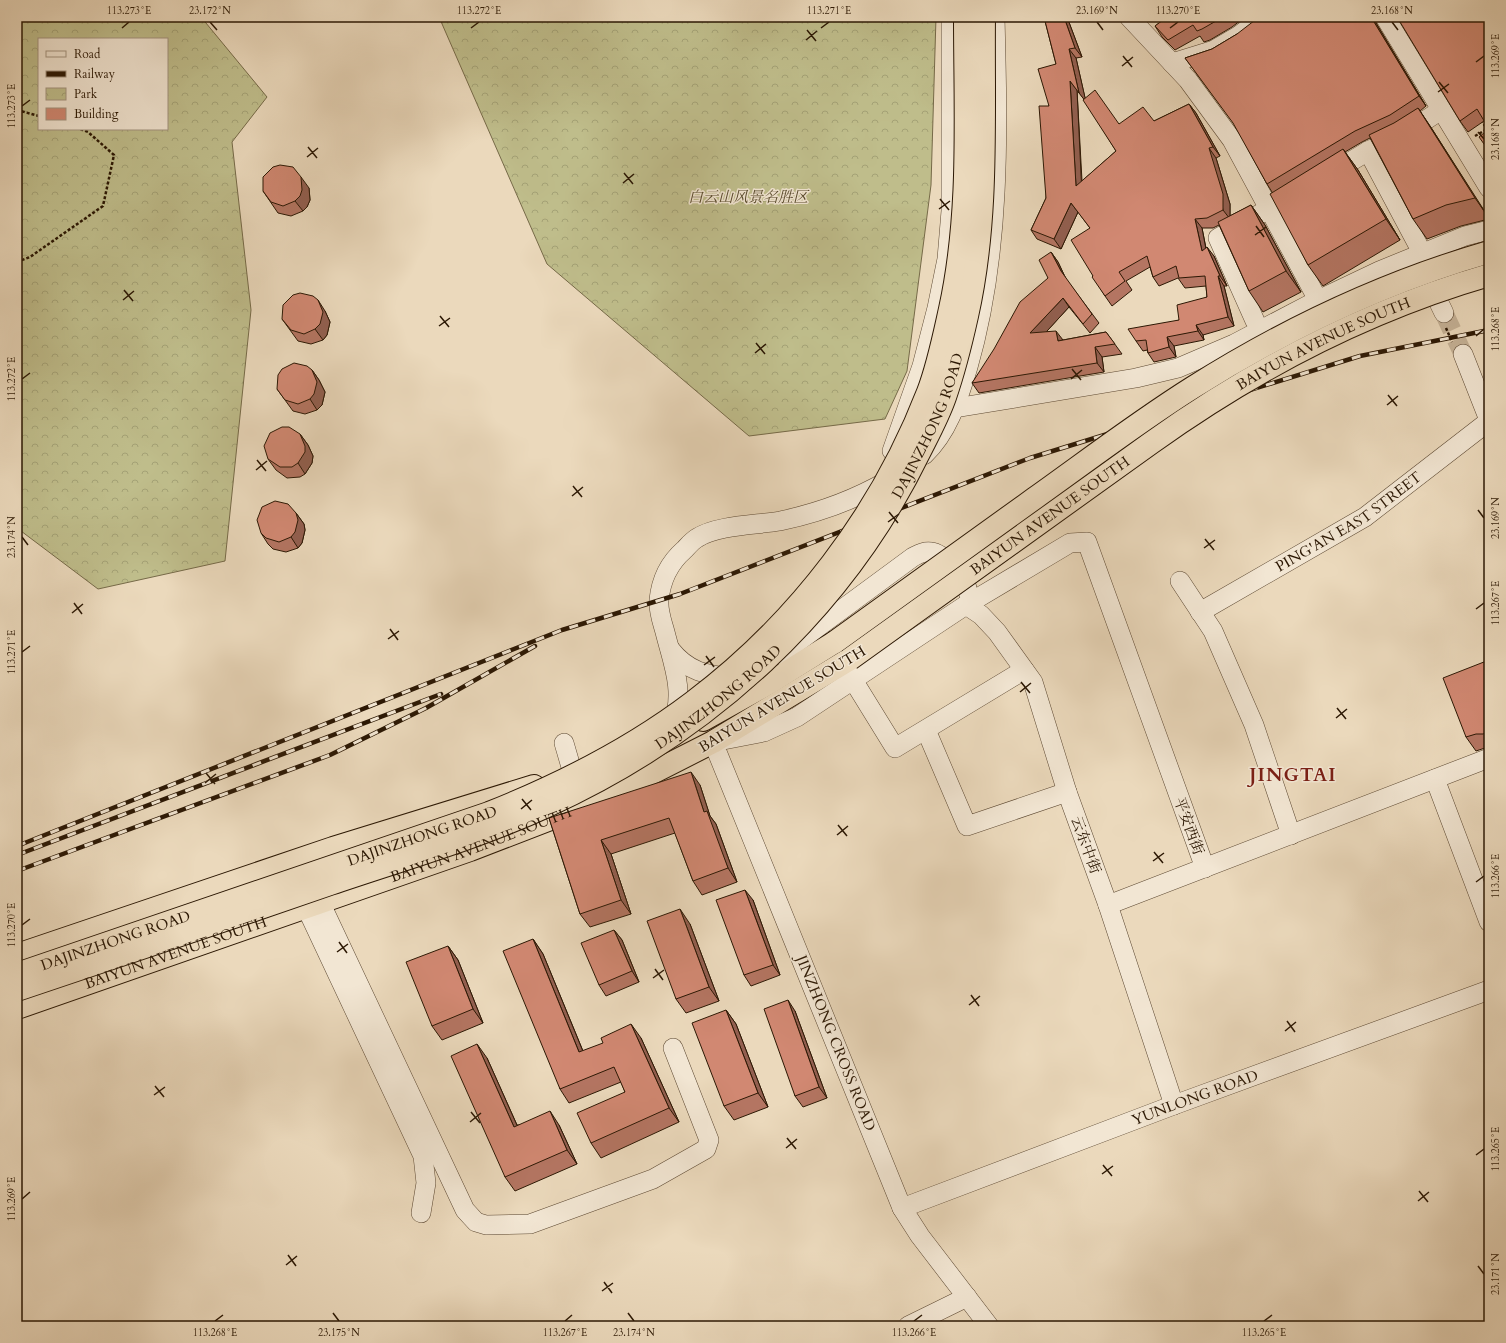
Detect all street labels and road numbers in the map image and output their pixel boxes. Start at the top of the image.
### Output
street label: BAIYUN AVENUE SOUTH [1232,292,1414,395]
street label: DAJINZHONG ROAD [887,351,968,502]
street label: BAIYUN AVENUE SOUTH [966,451,1134,580]
street label: PING'AN EAST STREET [1272,467,1426,576]
street label: DAJINZHONG ROAD [651,640,786,754]
street label: BAIYUN AVENUE SOUTH [695,641,870,757]
street label: 平安西街 [1169,794,1209,858]
street label: DAJINZHONG ROAD [345,801,500,871]
street label: BAIYUN AVENUE SOUTH [388,802,575,887]
street label: 云东中街 [1066,813,1106,877]
street label: DAJINZHONG ROAD [38,906,193,975]
street label: BAIYUN AVENUE SOUTH [82,911,270,994]
street label: JINZHONG CROSS ROAD [791,950,880,1134]
street label: YUNLONG ROAD [1129,1065,1261,1130]

